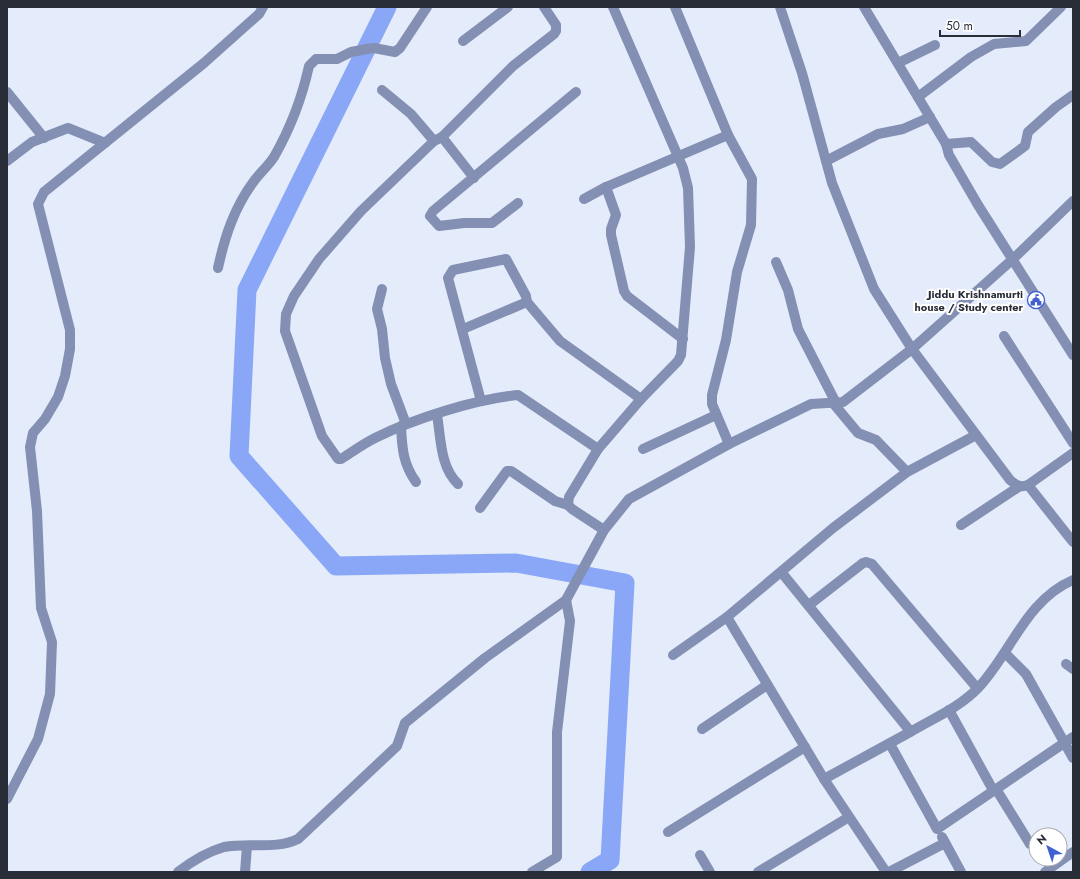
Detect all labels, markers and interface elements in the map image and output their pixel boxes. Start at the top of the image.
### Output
scale bar [940,12,1020,38]
text: 50 m [946,17,973,35]
place label: Jiddu Krishnamurti house / Study center [914,286,1023,315]
public building icon: Jiddu Krishnamurti house / Study center [1026,290,1046,310]
north arrow [1028,827,1068,867]
text: N [1033,830,1050,848]

